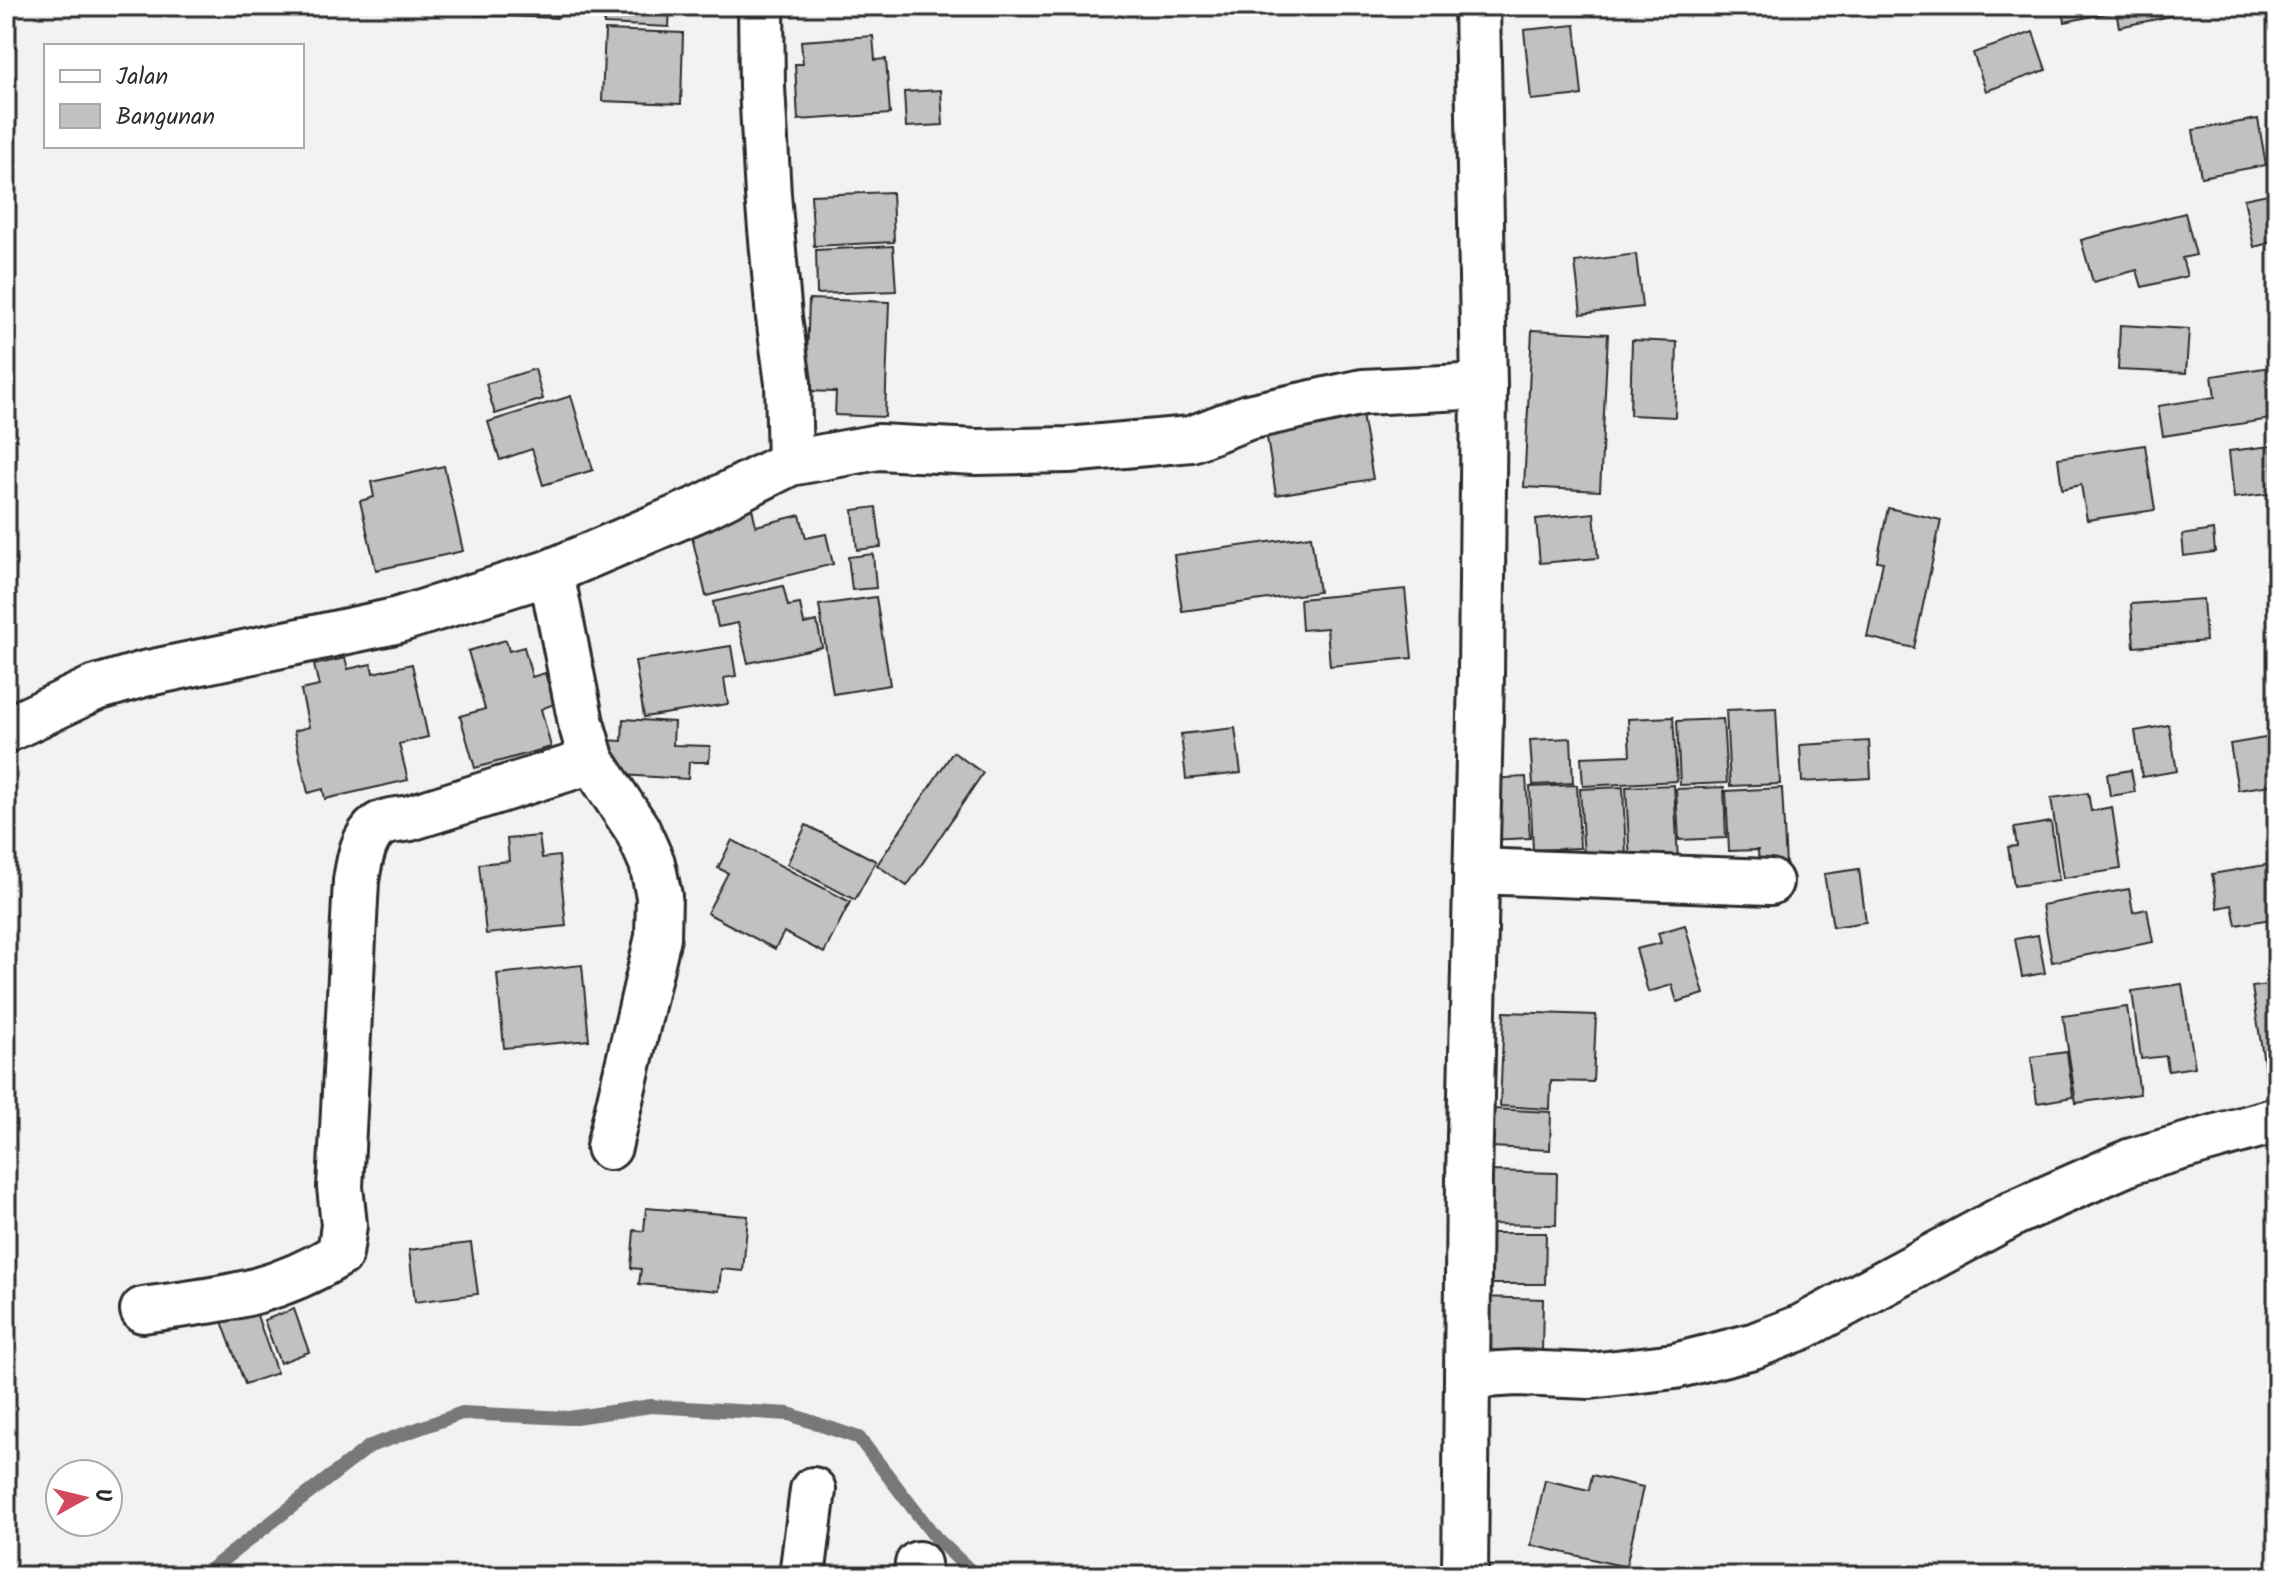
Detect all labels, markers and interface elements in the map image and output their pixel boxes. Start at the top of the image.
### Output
legend [44,44,304,148]
text: Jalan [116,58,168,97]
text: Bangunan [116,98,215,137]
north arrow [44,1458,124,1538]
text: U [83,1487,120,1504]

